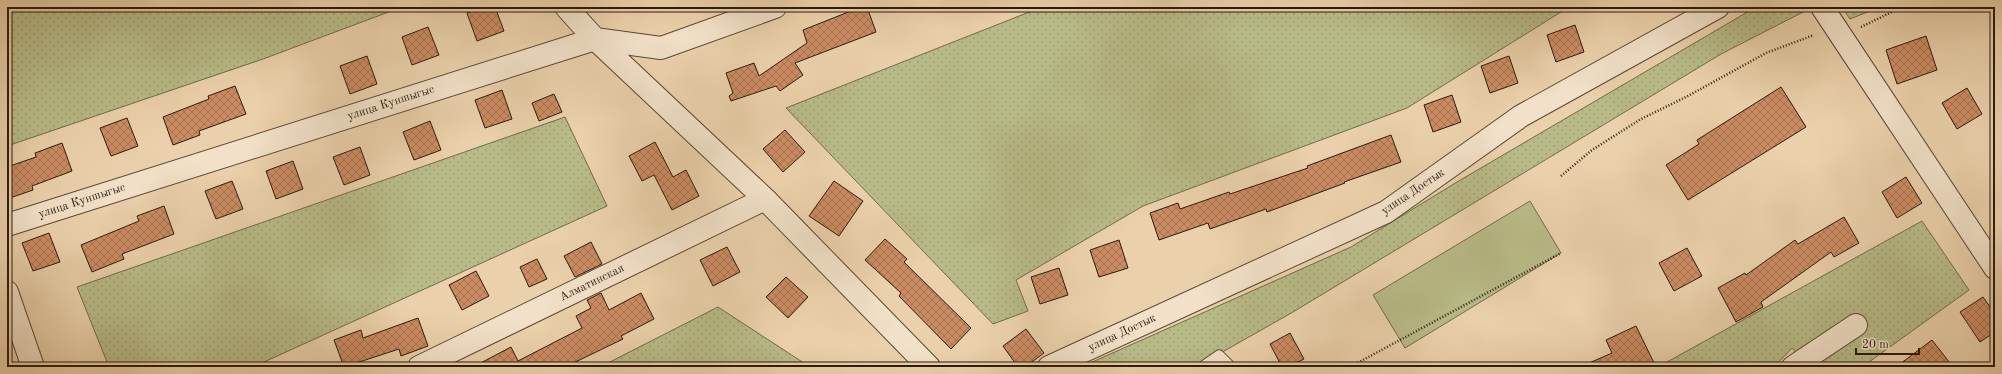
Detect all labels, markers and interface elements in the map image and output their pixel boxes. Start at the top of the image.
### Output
street label: улица Куншыгыс [346,83,436,123]
street label: улица Достык [1379,167,1447,217]
street label: улица Куншыгыс [37,181,127,221]
street label: Алматинская [558,262,626,304]
street label: улица Достык [1086,312,1158,354]
scale bar [1856,330,1919,356]
text: 20 m [1862,339,1889,351]

